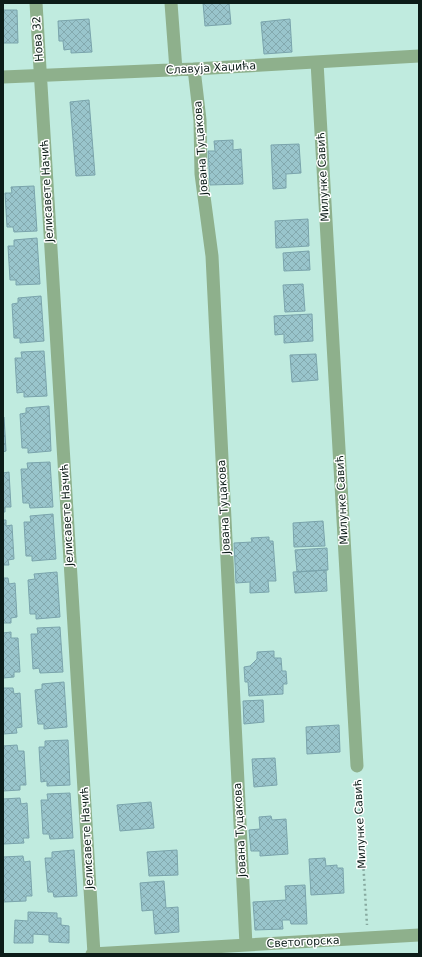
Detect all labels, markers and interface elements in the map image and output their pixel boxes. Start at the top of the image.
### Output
street label: Нова 32 [30,16,46,62]
street label: Славуја Хаџића [166,59,256,77]
street label: Јована Туцакова [191,100,211,197]
street label: Милунке Савић [314,132,332,222]
street label: Јелисавете Начић [38,139,56,244]
street label: Милунке Савић [333,455,351,545]
street label: Јована Туцакова [215,459,233,556]
street label: Јелисавете Начић [58,463,76,568]
street label: Милунке Савић [351,779,369,869]
street label: Јована Туцакова [231,782,249,879]
street label: Јелисавете Начић [78,786,96,891]
street label: Светогорска [266,934,340,950]

